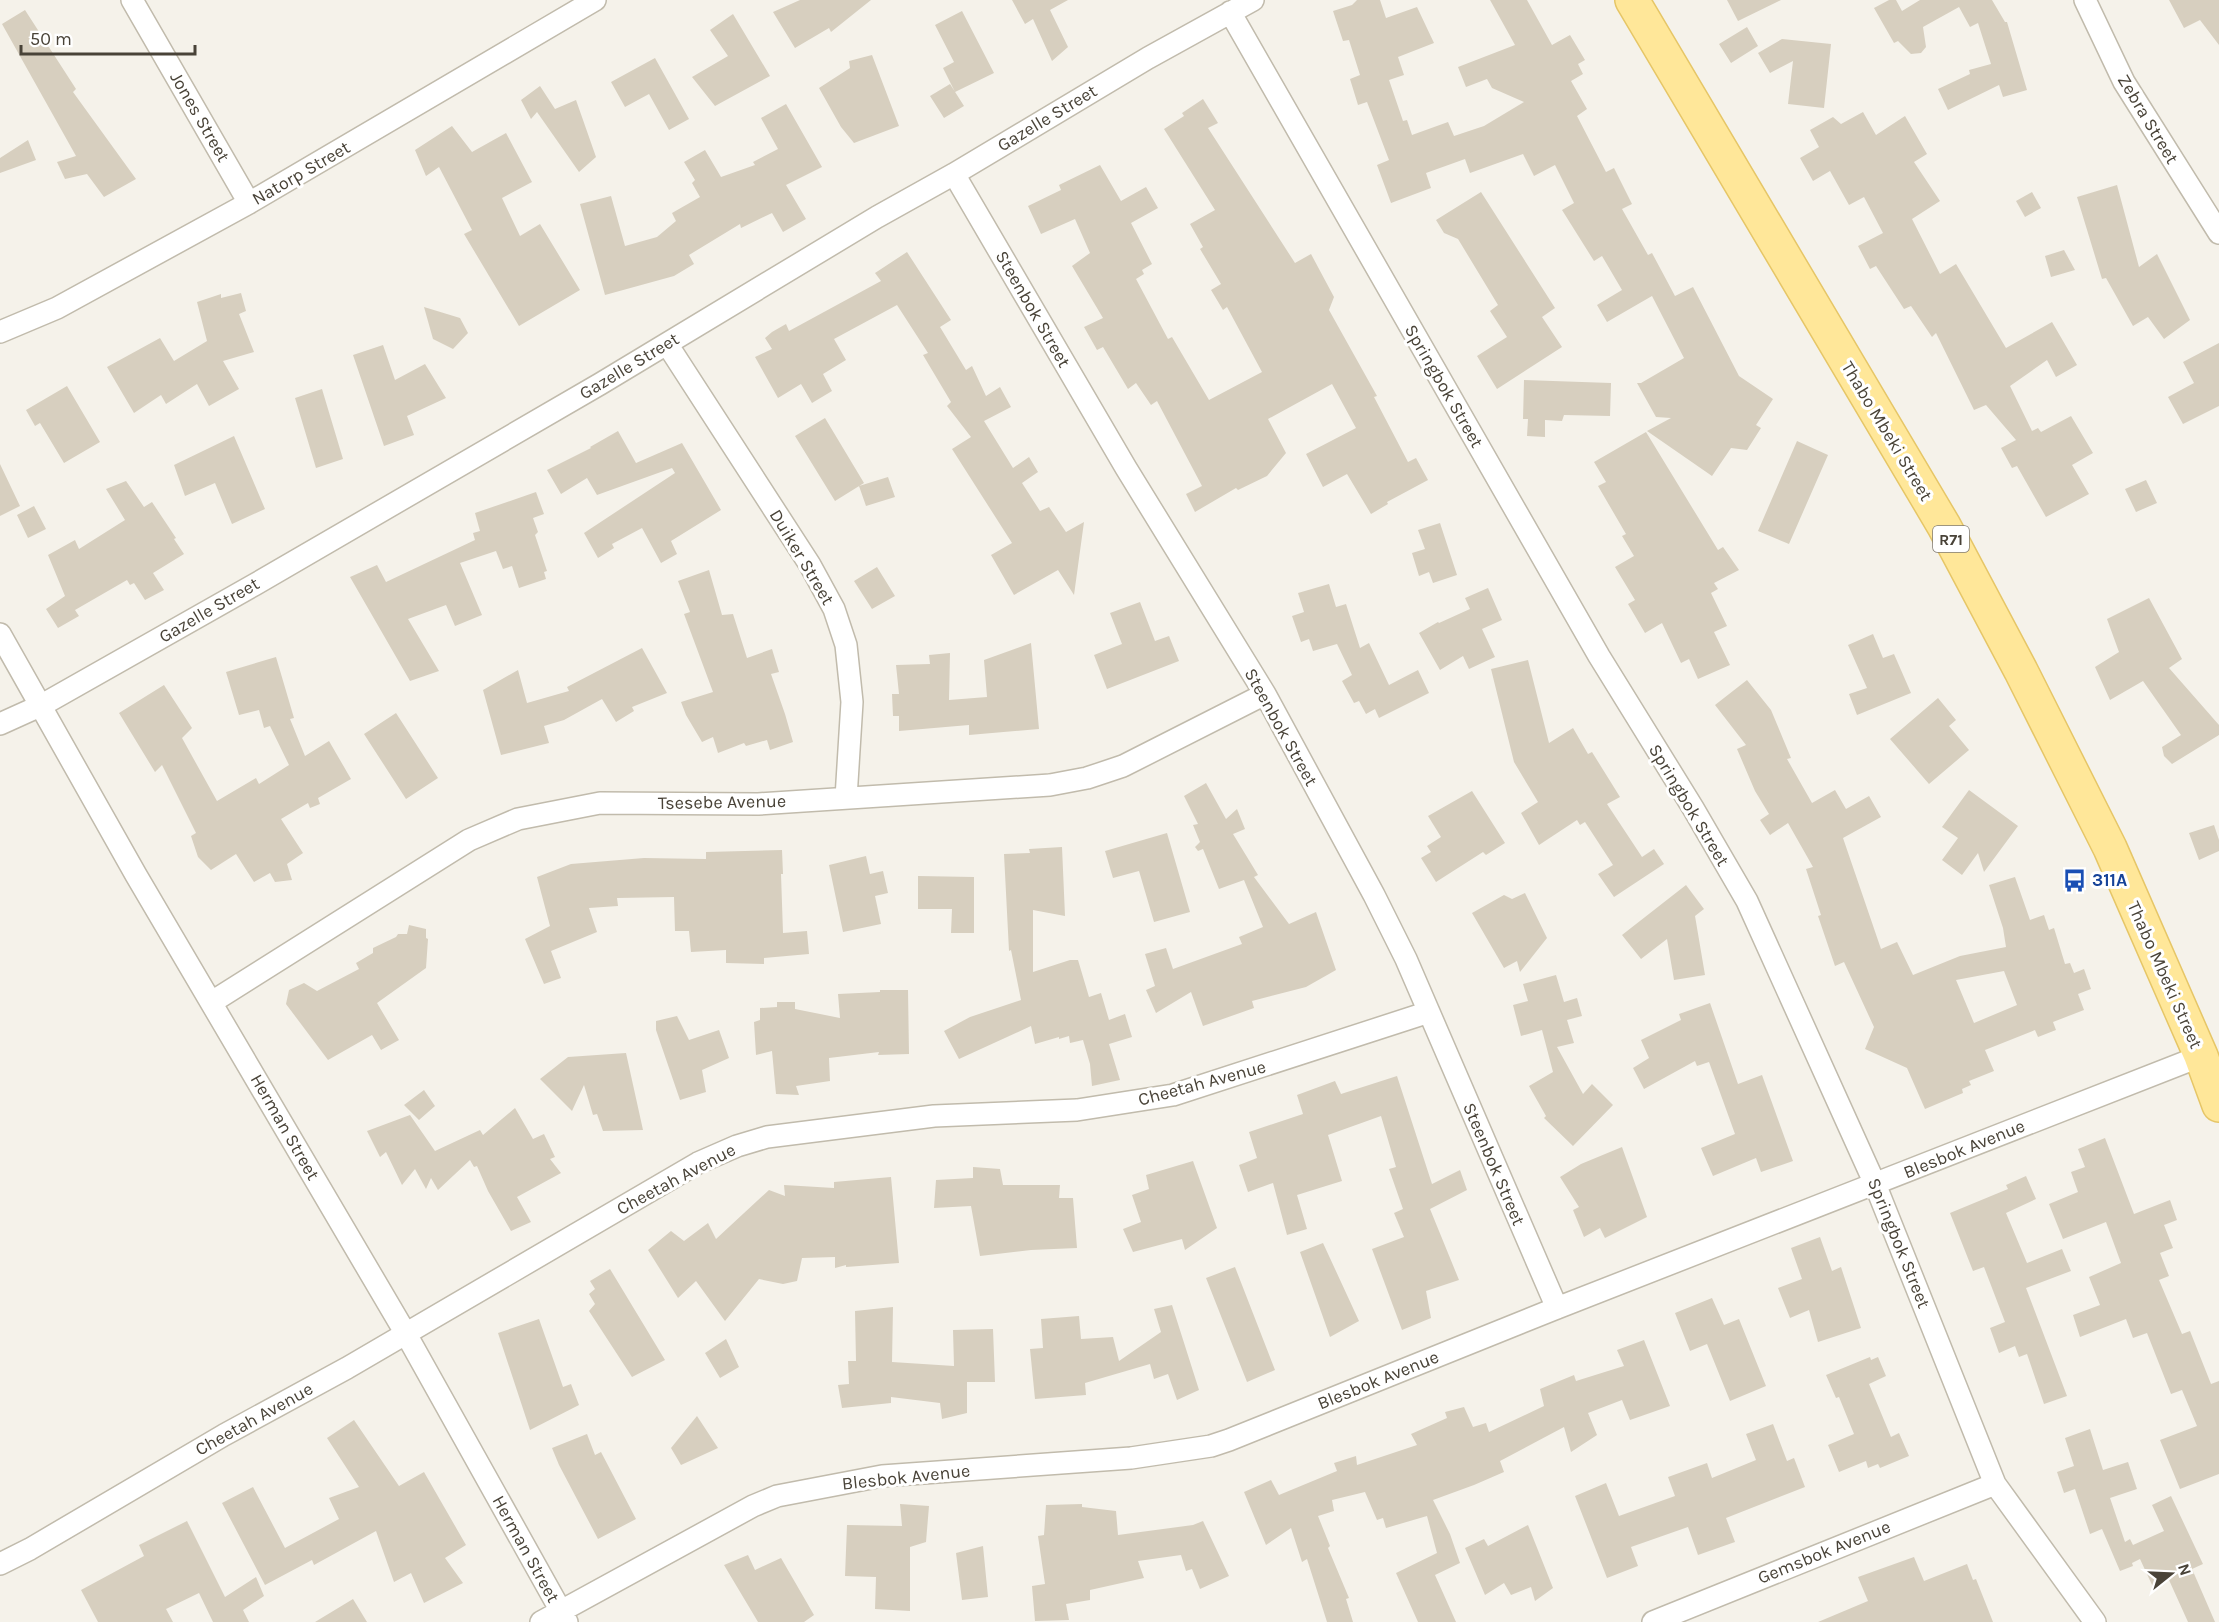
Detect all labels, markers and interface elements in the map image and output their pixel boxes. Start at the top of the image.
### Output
scale bar [21,18,195,56]
text: 50 m [30,28,72,50]
street label: Jones Street [165,68,235,166]
street label: Zebra Street [2113,70,2183,168]
street label: Gazelle Street [993,80,1101,156]
street label: Natorp Street [248,136,354,210]
street label: Steenbok Street [991,247,1075,372]
street label: Springbok Street [1400,320,1488,452]
street label: Gazelle Street [575,328,683,404]
street label: Thabo Mbeki Street [1837,357,1937,505]
street label: Duiker Street [765,505,839,609]
road number: R71 [1933,526,1969,552]
street label: Gazelle Street [155,572,263,648]
street label: Steenbok Street [1240,664,1323,790]
street label: Springbok Street [1644,740,1734,870]
street label: Tsesebe Avenue [658,790,786,814]
bus stop icon: 311A [2061,867,2087,893]
place label: 311A [2092,869,2127,891]
street label: Thabo Mbeki Street [2123,898,2207,1052]
street label: Cheetah Avenue [1136,1055,1268,1111]
street label: Herman Street [246,1070,324,1184]
street label: Steenbok Street [1458,1099,1530,1229]
street label: Blesbok Avenue [1900,1115,2028,1183]
street label: Cheetah Avenue [613,1138,739,1220]
street label: Springbok Street [1863,1175,1935,1312]
street label: Blesbok Avenue [1314,1346,1442,1414]
street label: Cheetah Avenue [191,1378,317,1460]
street label: Blesbok Avenue [841,1459,971,1495]
street label: Herman Street [488,1492,565,1607]
street label: Gemsbok Avenue [1754,1515,1894,1589]
north arrow [2141,1544,2201,1604]
text: N [2174,1561,2196,1578]

